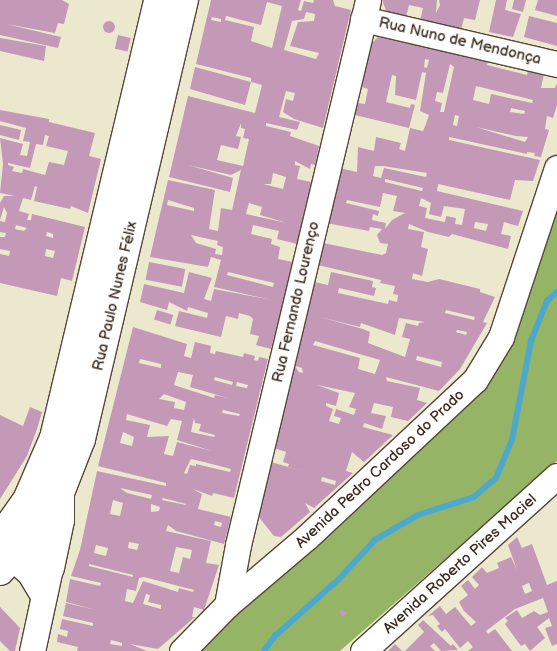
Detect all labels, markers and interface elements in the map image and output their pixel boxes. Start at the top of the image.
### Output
street label: Rua Nuno de Mendonça [377,14,543,68]
street label: Rua Paulo Nunes Félix [89,219,141,373]
street label: Rua Fernando Lourenço [269,220,323,384]
street label: Avenida Pedro Cardoso do Prado [292,386,468,552]
street label: Avenida Roberto Pires Maciel [380,490,540,638]

